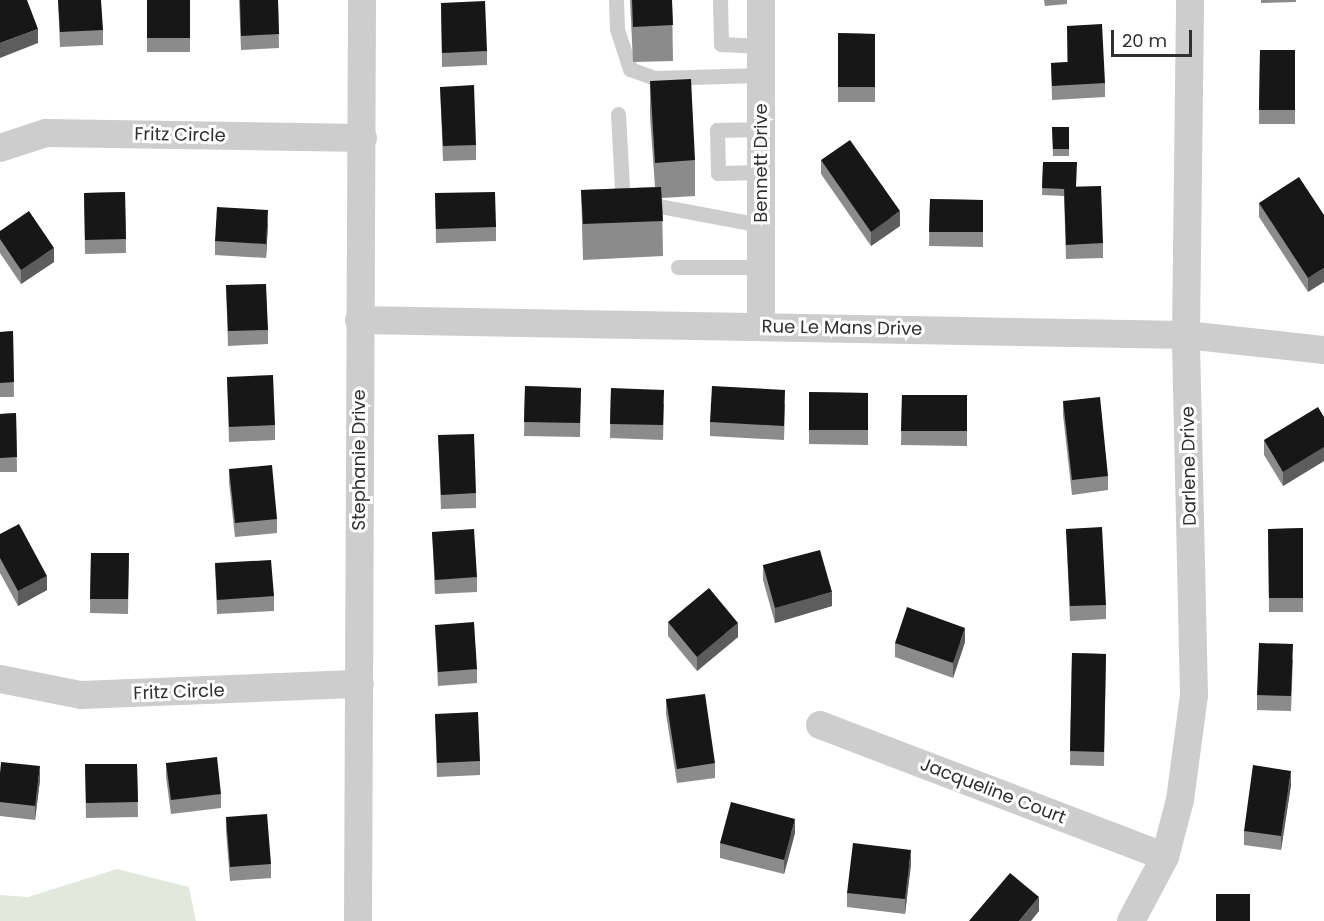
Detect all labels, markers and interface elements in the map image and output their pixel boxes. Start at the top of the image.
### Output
scale bar [1114,18,1195,56]
text: 20 m [1122,28,1167,53]
street label: Bennett Drive [750,103,772,223]
street label: Fritz Circle [134,123,226,147]
street label: Rue Le Mans Drive [761,316,923,340]
street label: Stephanie Drive [348,389,370,531]
street label: Darlene Drive [1177,406,1201,526]
street label: Fritz Circle [133,680,225,704]
street label: Jacqueline Court [917,753,1069,829]

